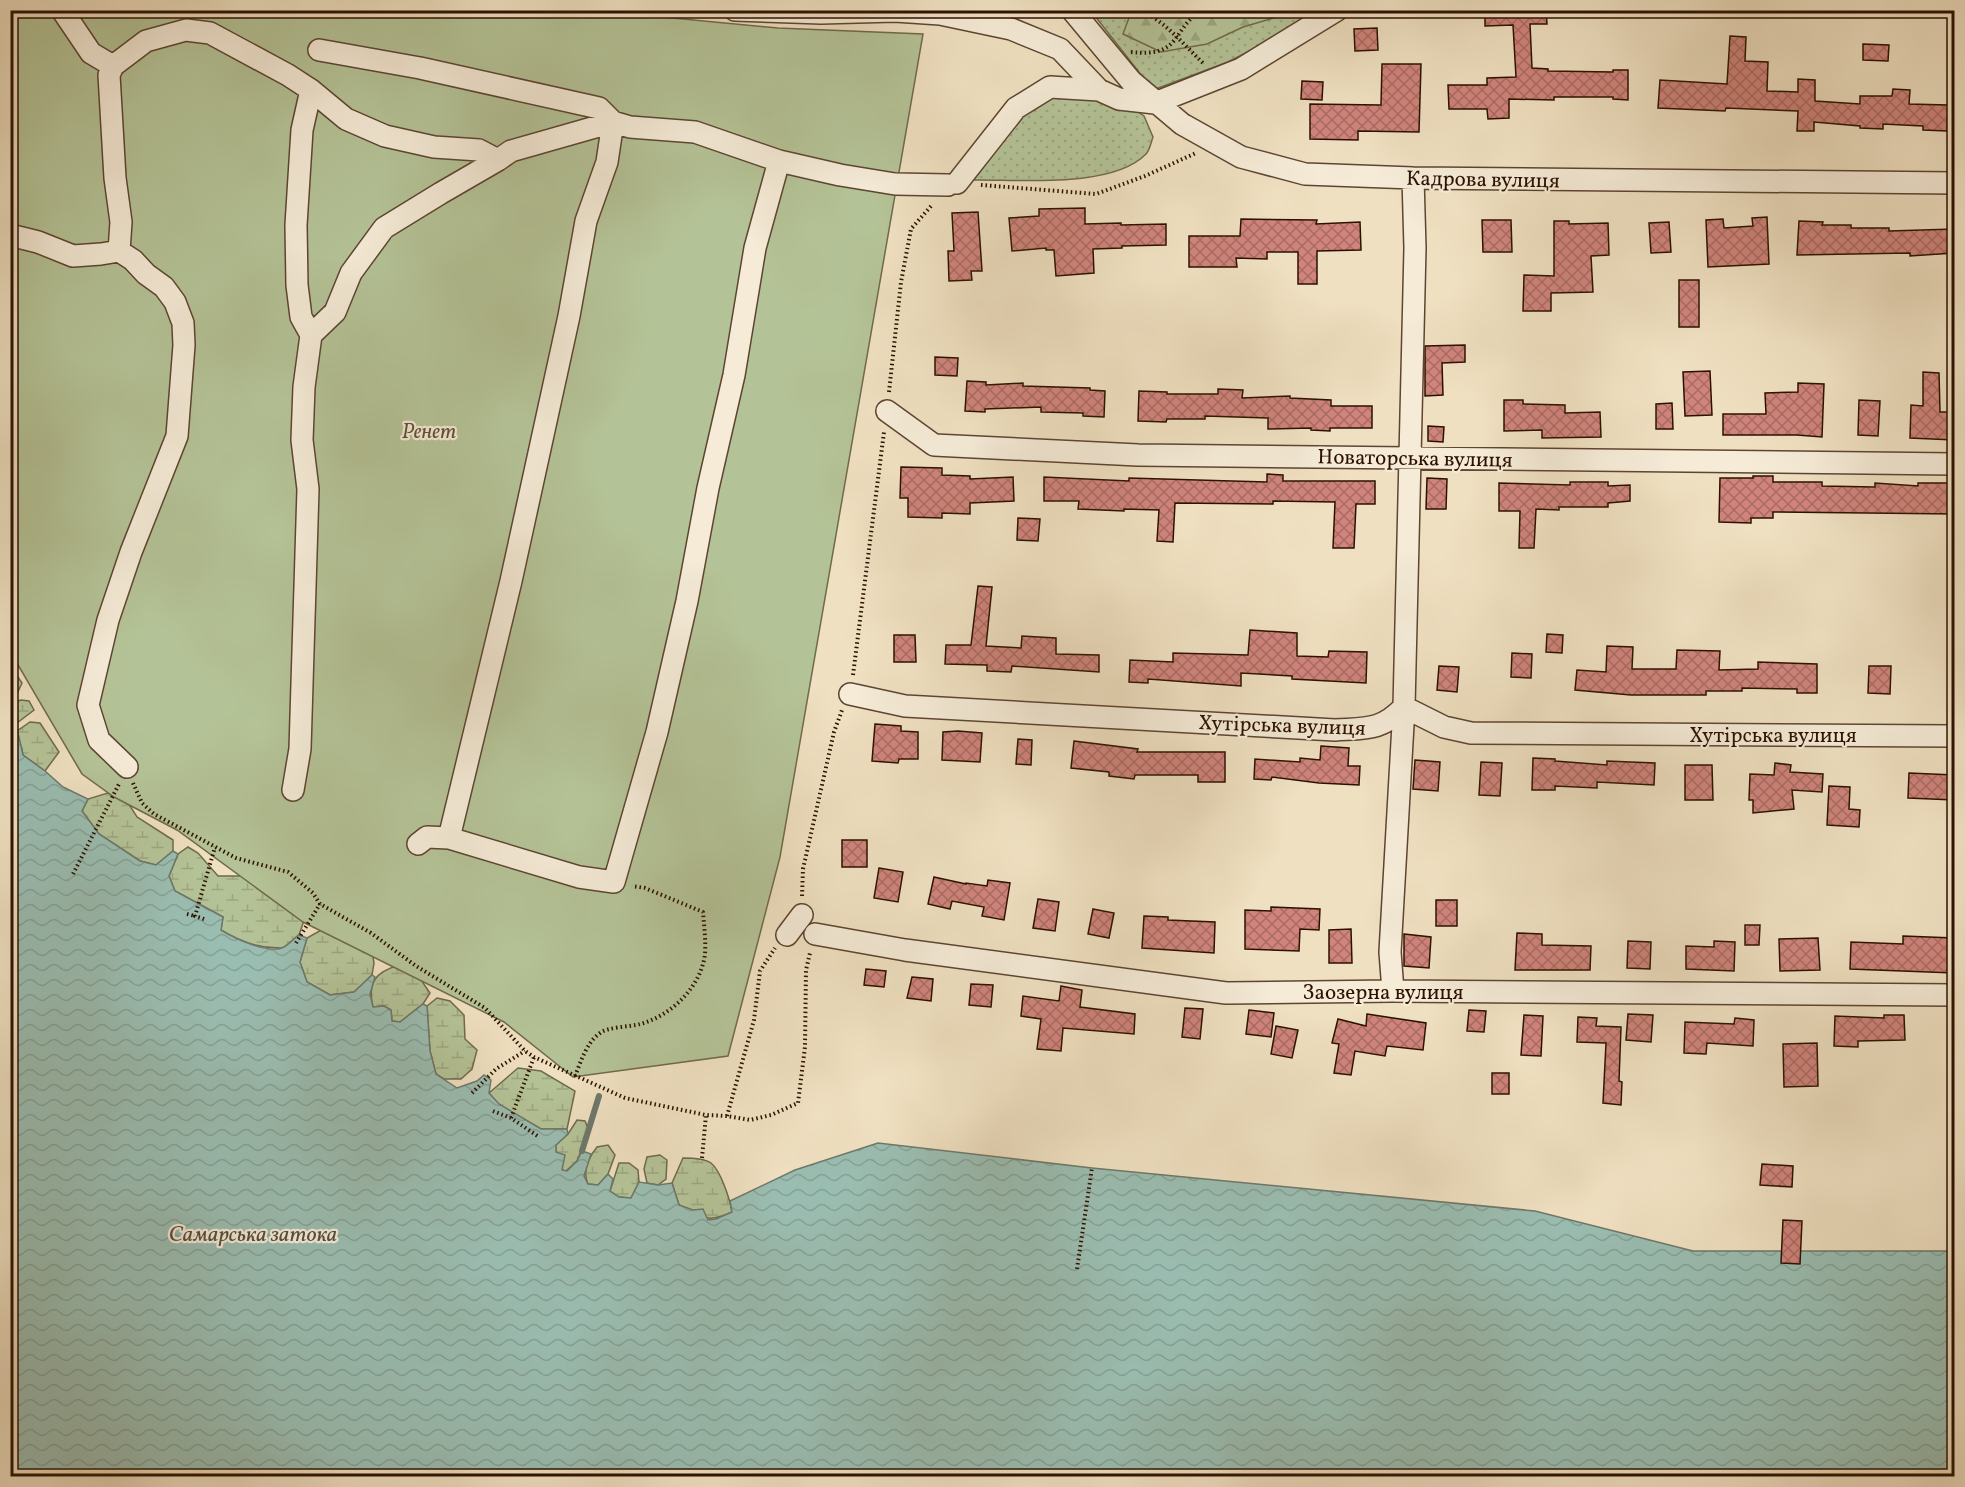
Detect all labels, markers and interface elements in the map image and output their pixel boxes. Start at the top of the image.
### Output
street label: Кадрова вулиця [1406,165,1560,196]
park label: Ренет [402,418,456,447]
street label: Новаторська вулиця [1317,443,1513,476]
street label: Хутірська вулиця [1198,709,1366,744]
street label: Хутірська вулиця [1689,722,1857,751]
street label: Заозерна вулиця [1303,979,1463,1008]
water label: Самарська затока [169,1220,337,1251]

